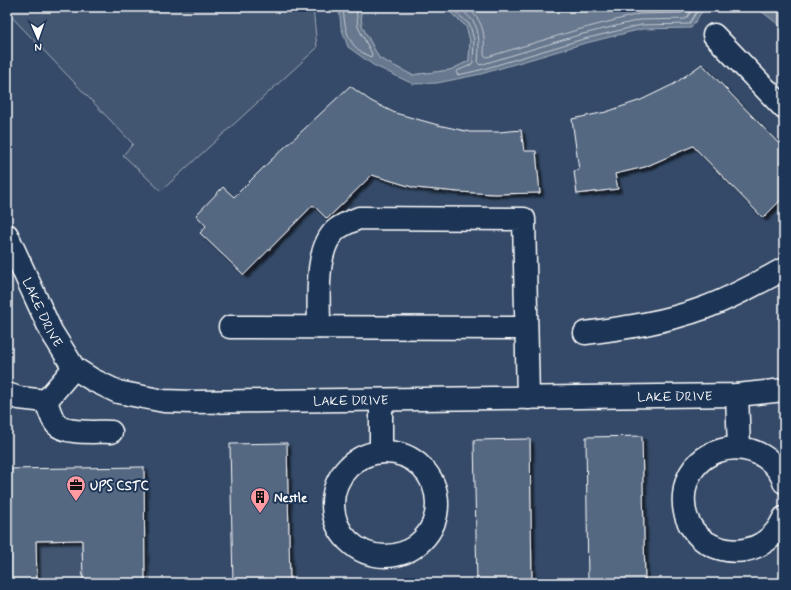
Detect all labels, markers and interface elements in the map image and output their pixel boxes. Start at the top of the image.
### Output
north arrow [18,18,58,58]
text: N [34,40,42,54]
street label: LAKE DRIVE [18,275,66,351]
street label: LAKE DRIVE [637,388,713,406]
street label: LAKE DRIVE [313,392,389,410]
office icon: UPS CSTC [65,474,87,502]
place label: UPS CSTC [90,478,149,495]
building icon: Nestle [249,486,271,514]
place label: Nestle [274,490,308,507]

